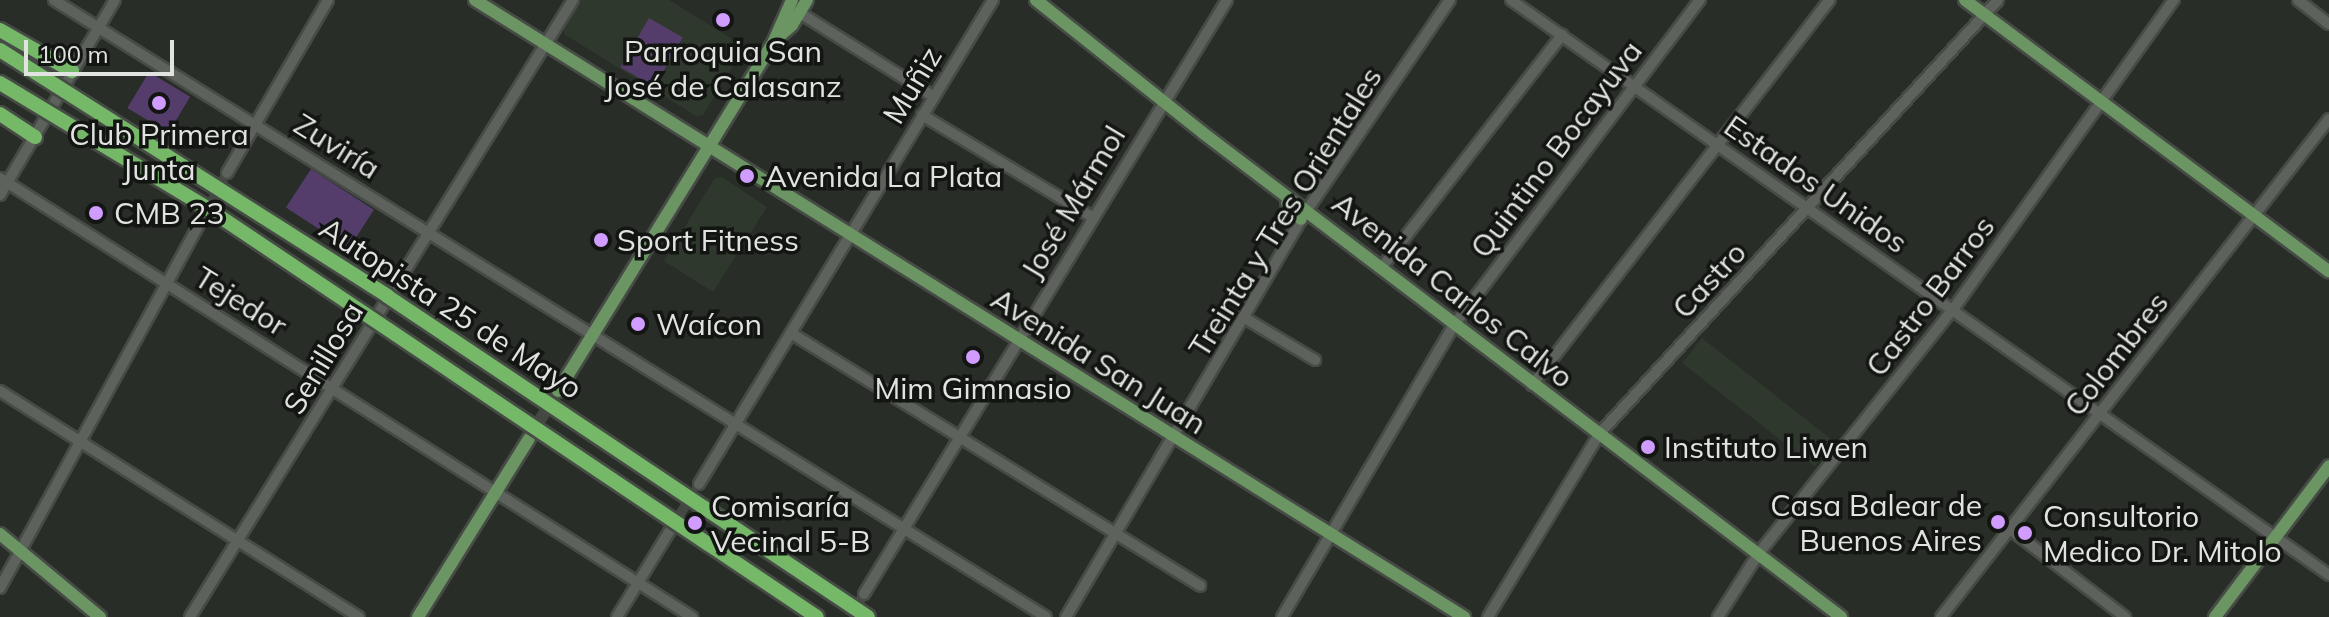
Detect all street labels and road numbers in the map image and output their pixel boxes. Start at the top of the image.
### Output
street label: Quintino Bocayuva [1463,33,1649,265]
street label: Muñiz [875,40,949,130]
street label: Treinta y Tres Orientales [1181,60,1389,364]
street label: Zuviría [288,106,386,186]
street label: Estados Unidos [1718,108,1914,260]
street label: José Mármol [1013,119,1133,285]
street label: Avenida Carlos Calvo [1325,185,1581,395]
street label: Castro Barros [1858,209,2002,383]
street label: Autopista 25 de Mayo [313,210,589,406]
street label: Castro [1665,234,1753,326]
street label: Tejedor [188,259,294,343]
street label: Avenida San Juan [985,280,1213,442]
street label: Colombres [2057,285,2175,423]
street label: Senillosa [276,296,370,420]

